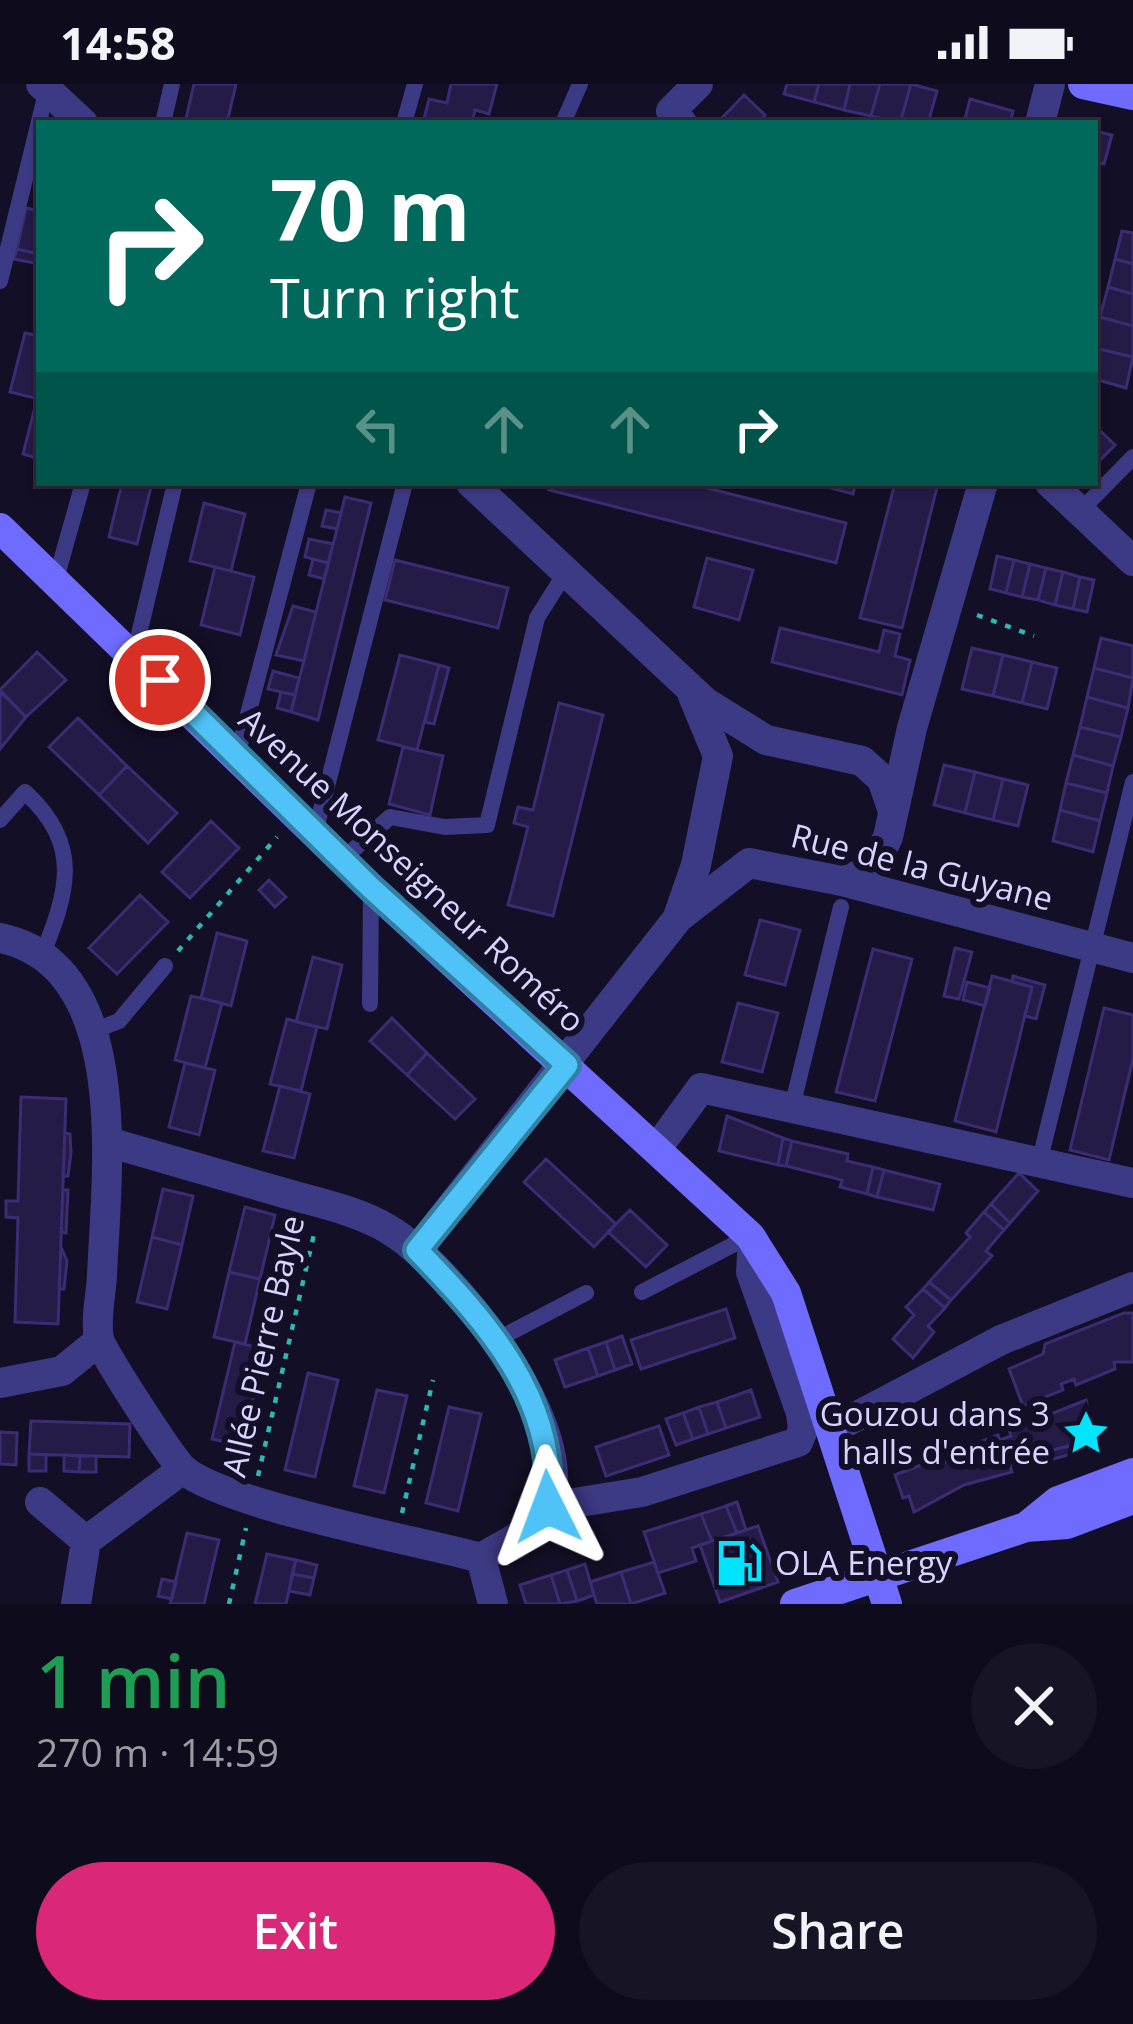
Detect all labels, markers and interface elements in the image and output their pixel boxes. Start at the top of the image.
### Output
text: 14:58 [60,12,176,73]
text: 70 m [270,151,470,266]
icon: right [72,168,228,324]
text: Turn right [270,260,519,334]
icon: left [345,396,411,462]
icon: ahead [471,396,537,462]
icon: ahead [597,396,663,462]
icon: right [723,396,789,462]
pin [109,629,211,731]
icon: arrive [127,647,193,713]
street label: Avenue Monseigneur Roméro [230,697,595,1042]
street label: Rue de la Guyane [787,812,1058,921]
street label: Allée Pierre Bayle [211,1211,314,1481]
place label: Gouzou dans 3 halls d'entrée [820,1391,1050,1474]
place icon: Gouzou dans 3 halls d'entrée [1061,1408,1111,1458]
position arrow [485,1444,611,1570]
fuel station icon: OLA Energy [714,1538,764,1588]
place label: OLA Energy [775,1540,953,1585]
text: 1 min [36,1631,230,1729]
button: close [971,1643,1097,1769]
text: 270 m · 14:59 [36,1725,279,1778]
button: Exit [36,1862,555,2000]
button: Share [579,1862,1097,2000]

